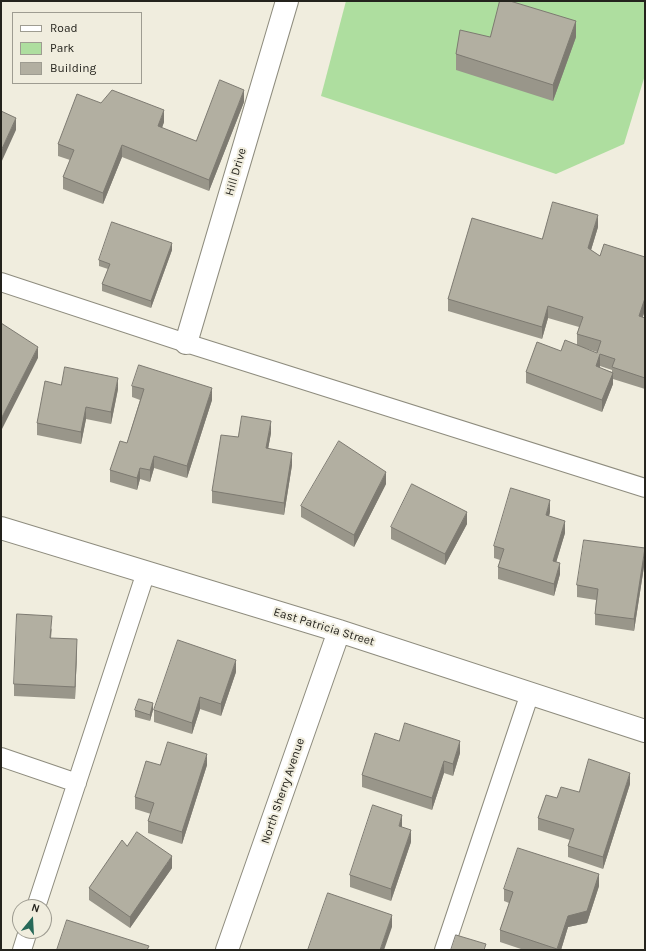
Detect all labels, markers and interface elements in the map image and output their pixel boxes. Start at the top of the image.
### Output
legend [12,12,142,84]
text: Road [50,21,78,35]
text: Park [50,41,74,55]
text: Building [50,61,96,75]
street label: Hill Drive [222,146,250,198]
street label: East Patricia Street [272,605,376,649]
street label: North Sherry Avenue [258,736,308,846]
north arrow [12,899,52,939]
text: N [30,901,41,915]

